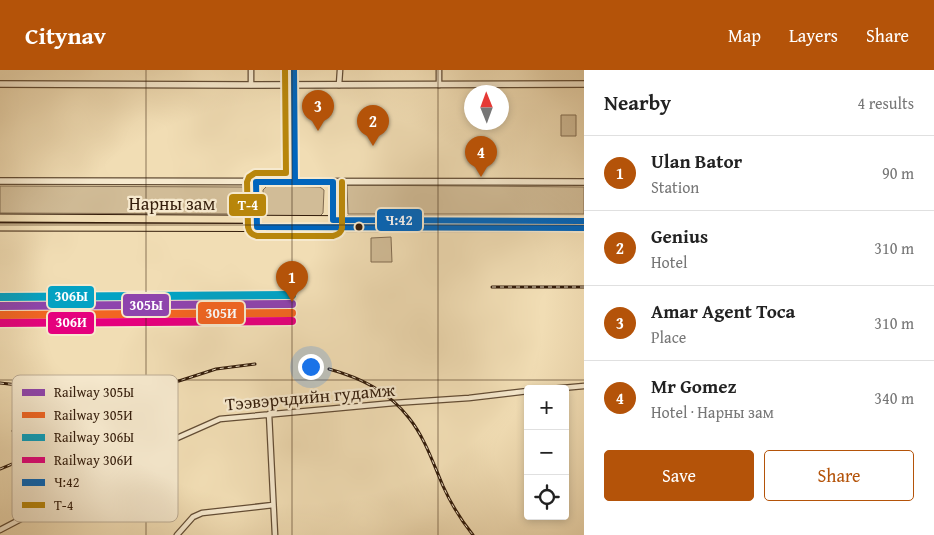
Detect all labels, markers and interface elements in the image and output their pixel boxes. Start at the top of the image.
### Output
text: Citynav [25,18,106,53]
text: Map [728,22,761,49]
text: Layers [789,22,838,49]
text: Share [866,22,909,49]
north arrow [464,85,509,130]
text: Nearby [604,87,671,118]
pin: 3 [302,90,334,131]
text: 4 results [857,91,914,115]
pin: 2 [357,105,389,146]
pin: 4 [465,136,497,177]
text: Ulan Bator [651,147,742,175]
text: 1 [616,161,624,185]
text: 90 m [882,161,914,185]
text: Station [651,175,699,199]
street label: Нарны зам [129,190,215,217]
line badge: Т-4 [228,193,267,217]
text: Т-4 [238,195,258,215]
line badge: Ч:42 [376,208,423,232]
text: Ч:42 [385,210,413,230]
unlabelled marker [354,222,364,232]
text: Genius [651,222,708,250]
text: 2 [616,236,624,260]
text: 310 m [874,236,914,260]
text: Hotel [651,250,687,274]
pin: 1 [276,261,308,302]
line badge: 306Ы [47,285,95,309]
text: 306Ы [54,286,88,306]
line badge: 305Ы [122,293,170,317]
text: 305Ы [129,295,163,315]
text: Amar Agent Toca [651,297,795,325]
line badge: 305И [197,301,245,325]
text: 305И [205,303,237,323]
line badge: 306И [47,311,95,335]
text: 3 [616,311,624,335]
text: 310 m [874,311,914,335]
text: 306И [55,312,87,332]
text: Place [651,325,686,349]
your location [298,354,324,380]
text: Mr Gomez [651,372,737,400]
legend [12,375,178,522]
street label: Тээвэрчдийн гудамж [224,376,397,417]
text: Railway 305Ы [54,382,134,402]
map controls [524,385,569,520]
button: + [524,385,569,430]
text: 4 [616,386,624,410]
text: 340 m [874,386,914,410]
text: Hotel · Нарны зам [651,400,774,424]
text: Railway 305И [54,405,133,425]
text: Railway 306Ы [54,427,134,447]
button: − [524,430,569,475]
text: Railway 306И [54,450,133,470]
button: Save [604,450,754,501]
button: Share [764,450,914,501]
text: Ч:42 [54,472,79,492]
button: locate [524,475,569,520]
text: Т-4 [54,495,74,515]

